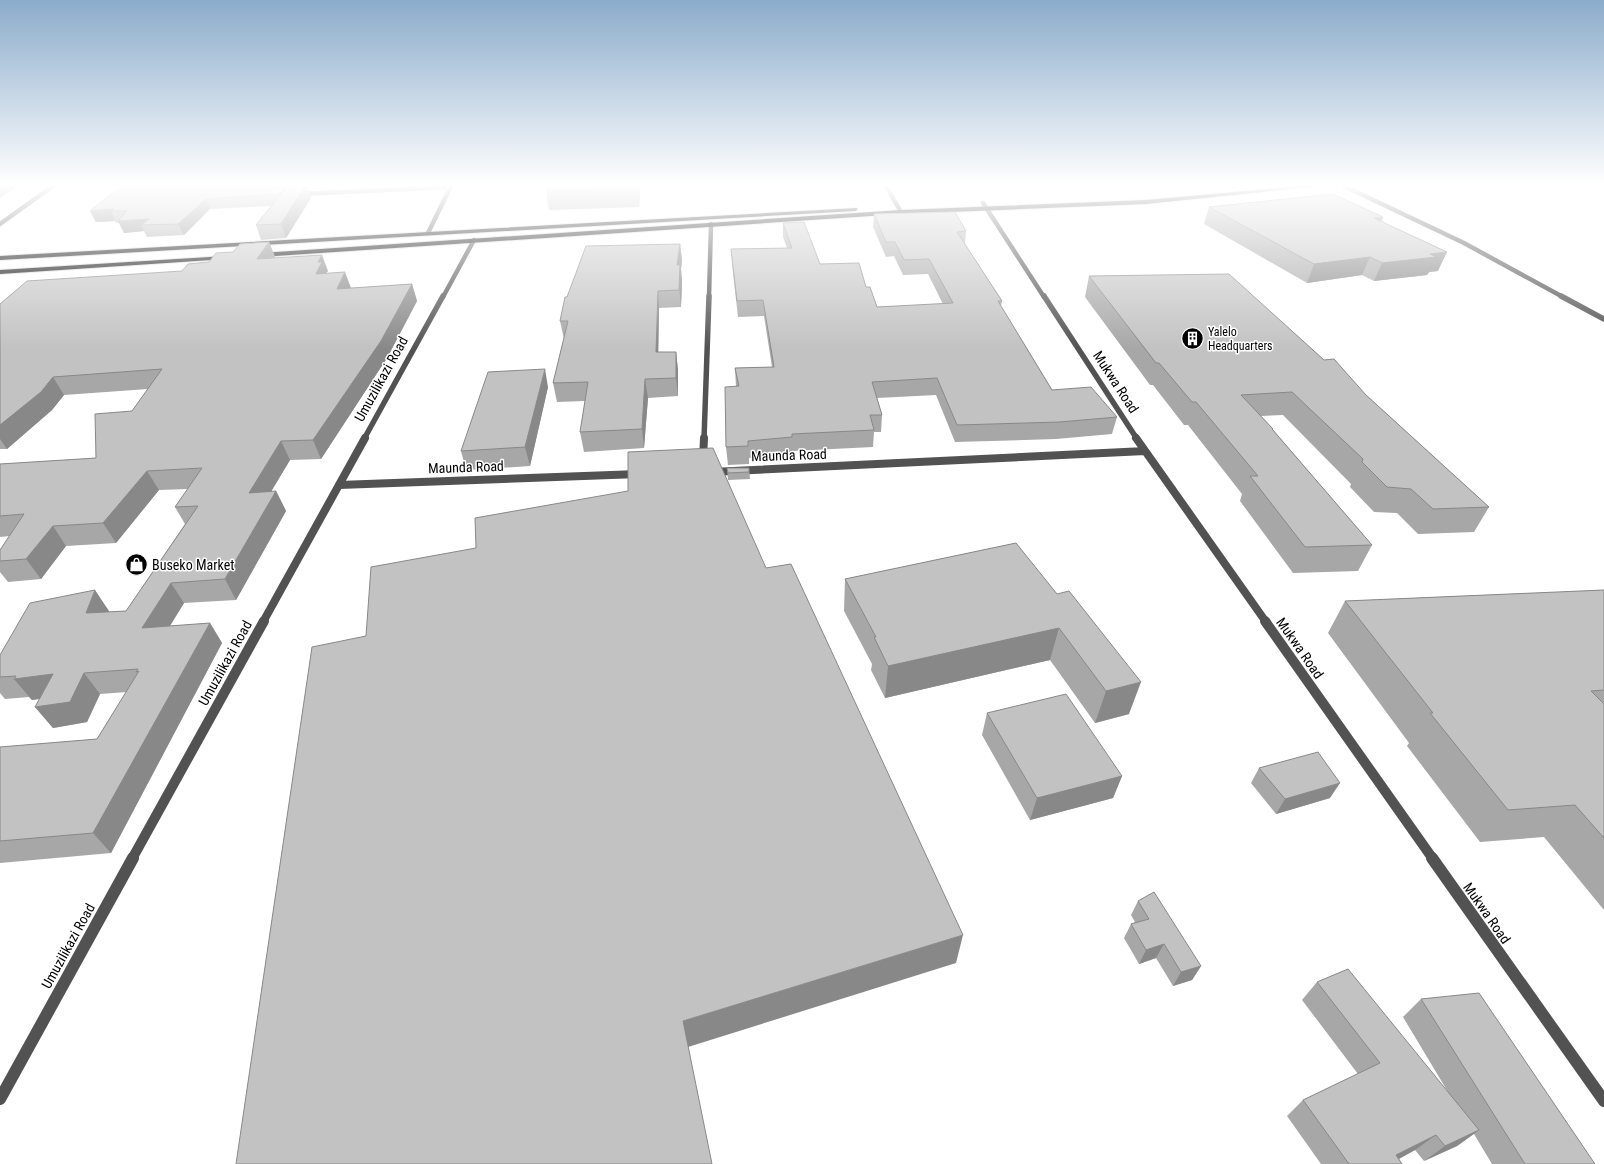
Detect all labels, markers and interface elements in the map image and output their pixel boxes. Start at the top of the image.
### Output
place label: Yalelo Headquarters [1208,325,1273,353]
building icon: Yalelo Headquarters [1179,326,1205,352]
street label: Umuzilikazi Road [351,334,411,424]
street label: Mukwa Road [1090,348,1142,416]
street label: Maunda Road [751,446,827,464]
street label: Maunda Road [428,458,504,476]
shop icon: Buseko Market [123,552,149,578]
place label: Buseko Market [152,557,234,573]
street label: Mukwa Road [1273,614,1327,682]
street label: Umuzilikazi Road [195,618,255,708]
street label: Mukwa Road [1460,879,1514,947]
street label: Umuzilikazi Road [38,901,98,991]

